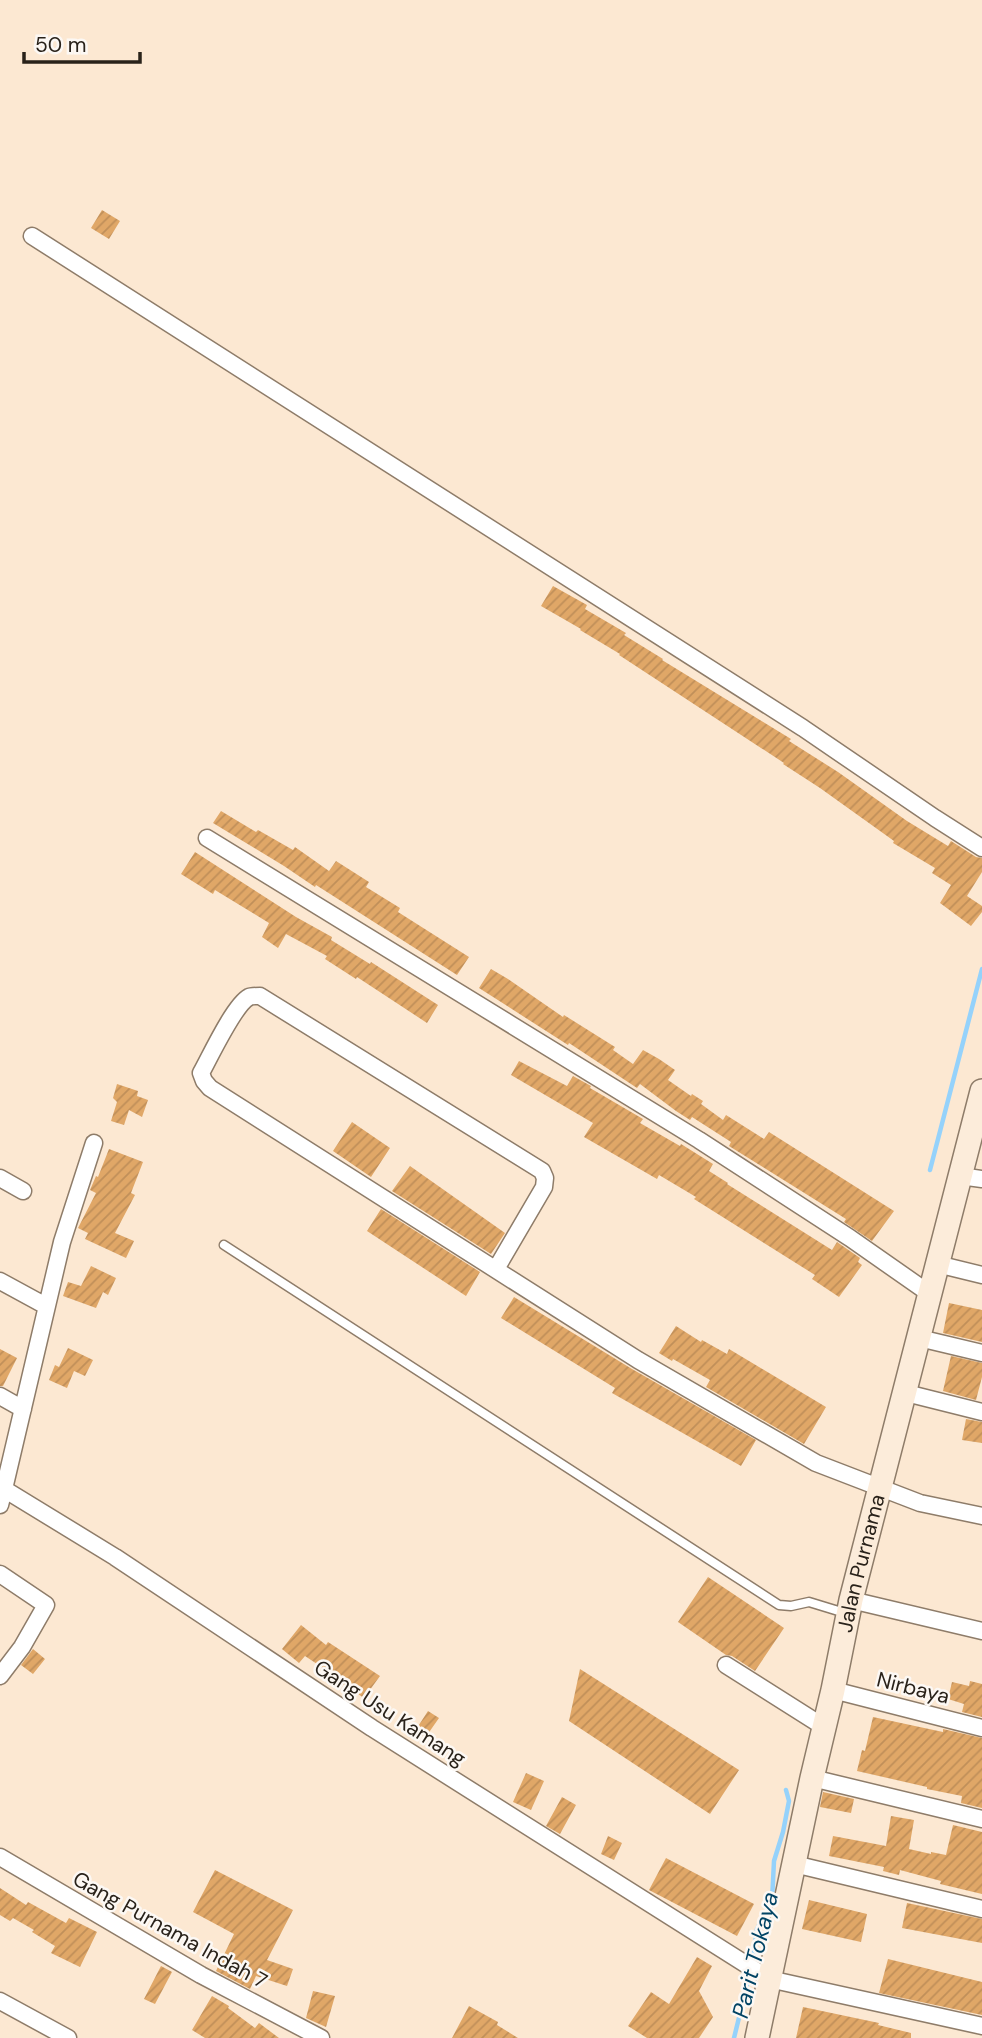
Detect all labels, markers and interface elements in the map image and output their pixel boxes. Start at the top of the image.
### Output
scale bar [24,21,140,65]
text: 50 m [35,31,86,59]
street label: Jalan Purnama [831,1491,892,1635]
street label: Gang Usu Kamang [309,1653,472,1773]
street label: Nirbaya [874,1665,952,1711]
street label: Gang Purnama Indah 7 [68,1865,272,1995]
water label: Parit Tokaya [725,1889,785,2021]

